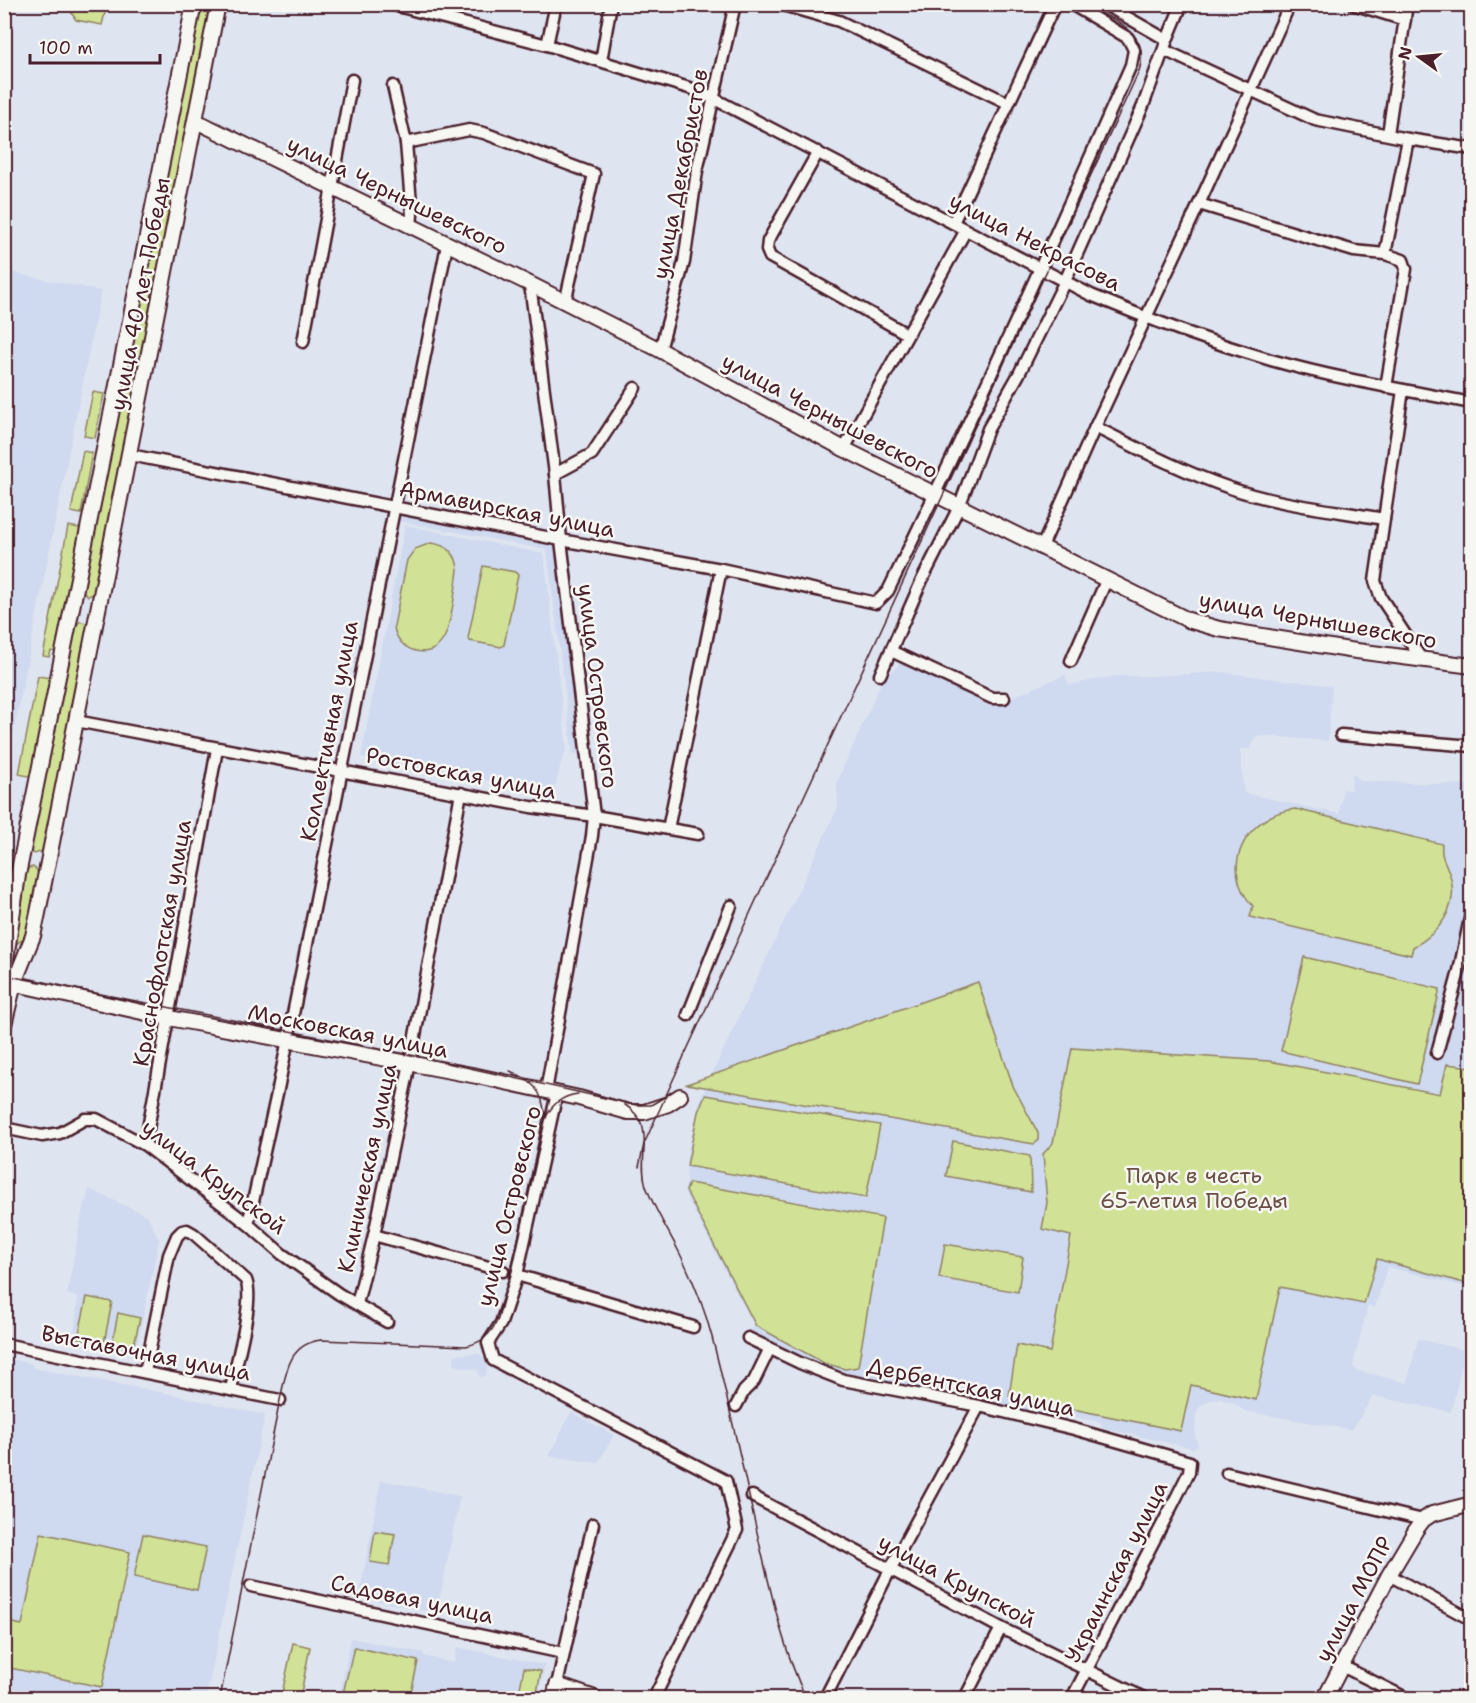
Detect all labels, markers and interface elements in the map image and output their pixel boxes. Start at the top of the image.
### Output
scale bar [30,27,160,65]
north arrow [1389,27,1449,87]
text: 100 m [39,36,93,60]
text: N [1393,44,1417,62]
street label: улица Декабристов [645,66,715,282]
street label: улица Чернышевского [282,129,512,261]
street label: улица 40 лет Победы [103,175,177,413]
street label: улица Некрасова [944,186,1126,298]
street label: улица Чернышевского [717,347,943,485]
street label: Армавирская улица [397,474,618,544]
street label: улица Островского [571,582,625,790]
street label: улица Чернышевского [1197,585,1439,655]
street label: Коллективная улица [293,618,365,844]
street label: Ростовская улица [363,740,559,806]
street label: Краснофлотская улица [126,817,198,1069]
street label: Московская улица [245,997,451,1065]
street label: Клиническая улица [331,1061,403,1275]
street label: улица Островского [470,1103,548,1309]
street label: улица Крупской [136,1113,292,1241]
park label: Парк в честь 65-летия Победы [1100,1161,1288,1215]
street label: Выставочная улица [39,1318,253,1388]
street label: Дербентская улица [864,1351,1078,1423]
street label: Украинская улица [1058,1476,1174,1668]
street label: улица Крупской [873,1527,1041,1635]
street label: улица МОПР [1309,1531,1399,1667]
street label: Садовая улица [328,1568,496,1630]

